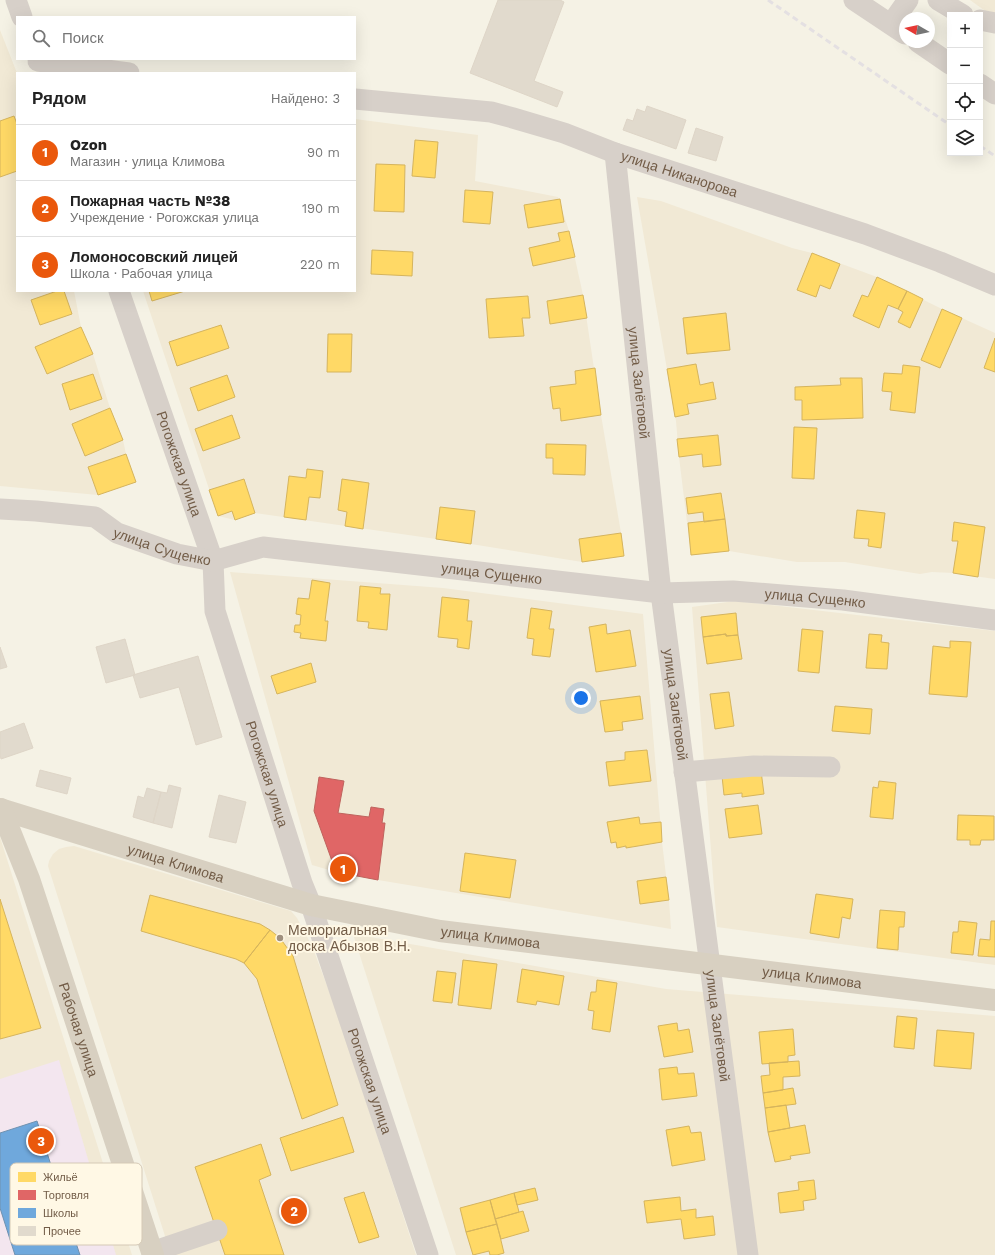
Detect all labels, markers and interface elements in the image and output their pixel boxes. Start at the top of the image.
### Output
north arrow [899,12,935,48]
map controls [947,12,983,156]
button: + [947,12,983,48]
search box [16,16,356,60]
icon: search [30,27,52,49]
text: Поиск [62,29,104,47]
button: − [947,48,983,84]
button: locate [947,84,983,120]
text: Рядом [32,88,87,108]
text: Найдено: 3 [271,91,340,106]
button: layers [947,120,983,156]
text: Ozon [70,136,107,154]
text: 1 [42,145,48,160]
text: 90 m [307,145,340,160]
street label: улица Никанорова [619,147,740,200]
text: Магазин · улица Климова [70,154,225,169]
text: Пожарная часть №38 [70,192,231,210]
text: 2 [41,201,49,216]
text: 190 m [302,201,340,216]
text: Учреждение · Рогожская улица [70,210,259,225]
text: Ломоносовский лицей [70,248,238,266]
text: 3 [41,257,49,272]
text: 220 m [300,257,340,272]
text: Школа · Рабочая улица [70,266,212,281]
street label: улица Залётовой [625,326,653,440]
street label: Рогожская улица [153,409,205,519]
street label: улица Сущенко [111,524,213,568]
street label: улица Сущенко [440,560,543,587]
street label: улица Сущенко [764,586,867,611]
street label: улица Залётовой [660,648,691,761]
your location [571,688,591,708]
street label: Рогожская улица [243,719,292,829]
street label: улица Климова [126,841,226,886]
pin: 1 [330,854,356,884]
place label: Мемориальная доска Абызов В.Н. [288,922,411,954]
street label: улица Климова [440,923,541,951]
marker: Мемориальная доска Абызов В.Н. [275,933,285,943]
street label: улица Климова [761,963,863,991]
street label: улица Залётовой [703,969,733,1083]
street label: Рабочая улица [56,980,102,1079]
street label: Рогожская улица [345,1026,395,1136]
pin: 3 [28,1126,54,1156]
legend [10,1163,142,1245]
text: Жильё [43,1171,78,1184]
text: Торговля [43,1189,89,1202]
pin: 2 [281,1196,307,1226]
text: Школы [43,1207,78,1220]
text: Прочее [43,1225,81,1238]

